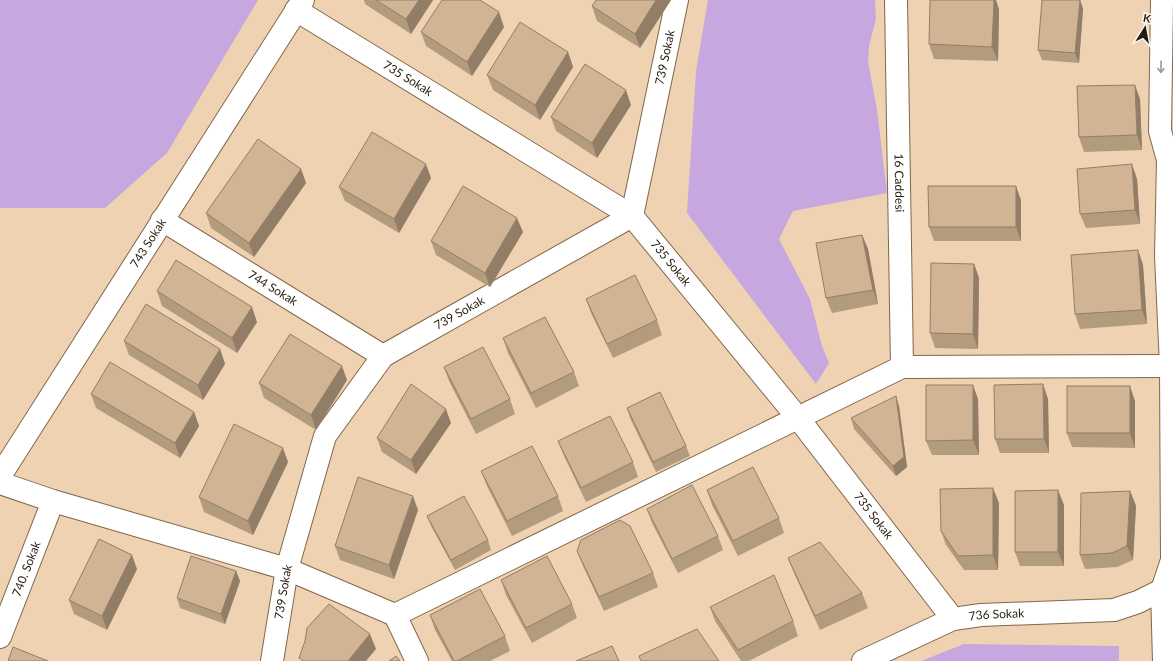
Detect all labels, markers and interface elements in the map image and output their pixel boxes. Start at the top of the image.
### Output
north arrow [1125,8,1165,48]
text: K [1142,11,1152,25]
street label: 739 Sokak [652,28,678,86]
street label: 735 Sokak [380,57,436,99]
one-way arrow [1157,60,1165,73]
street label: 16 Caddesi [892,153,907,213]
street label: 743 Sokak [127,215,169,270]
street label: 735 Sokak [648,237,695,290]
street label: 744 Sokak [245,267,301,309]
street label: 739 Sokak [431,292,488,333]
street label: 735 Sokak [851,489,897,543]
street label: 740. Sokak [8,538,44,599]
street label: 739 Sokak [271,562,295,620]
street label: 736 Sokak [968,605,1025,624]

